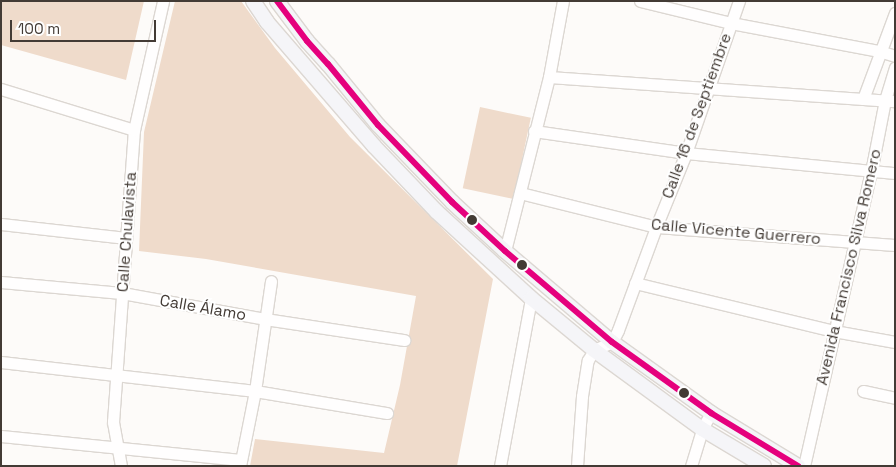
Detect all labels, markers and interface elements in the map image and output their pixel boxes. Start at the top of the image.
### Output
scale bar [12,10,159,42]
text: 100 m [18,19,60,38]
street label: Calle 16 de Septiembre [658,31,736,201]
street label: Avenida Francisco Silva Romero [812,147,886,387]
street label: Calle Chulavista [113,171,141,293]
unlabelled marker [467,215,477,225]
street label: Calle Vicente Guerrero [650,215,822,249]
unlabelled marker [517,260,527,270]
street label: Calle Álamo [158,291,248,325]
unlabelled marker [679,388,689,398]

